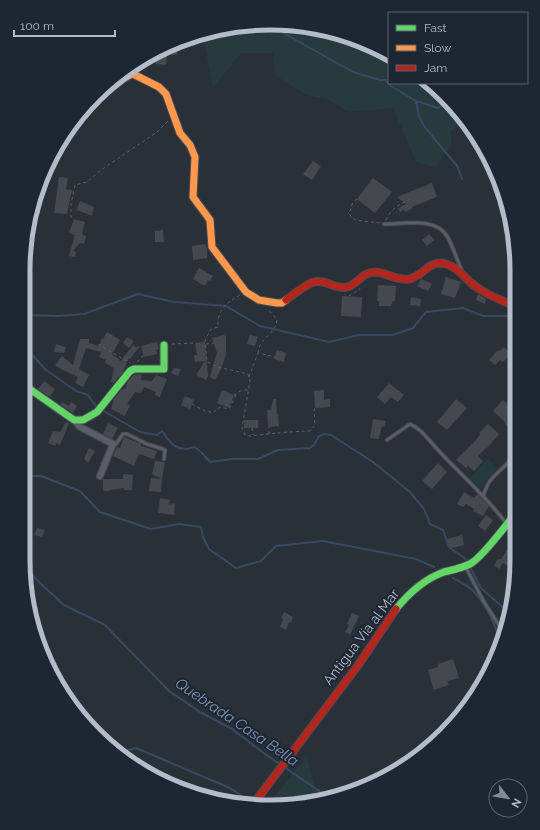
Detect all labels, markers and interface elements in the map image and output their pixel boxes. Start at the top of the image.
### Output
scale bar [14,12,115,38]
legend [388,12,528,84]
text: 100 m [20,19,54,33]
text: Fast [424,21,447,35]
text: Slow [424,41,451,55]
text: Jam [424,61,447,75]
street label: Antigua Vía al Mar [320,586,402,688]
water label: Quebrada Casa Bella [172,674,302,770]
north arrow [488,778,528,818]
text: N [508,796,524,810]

